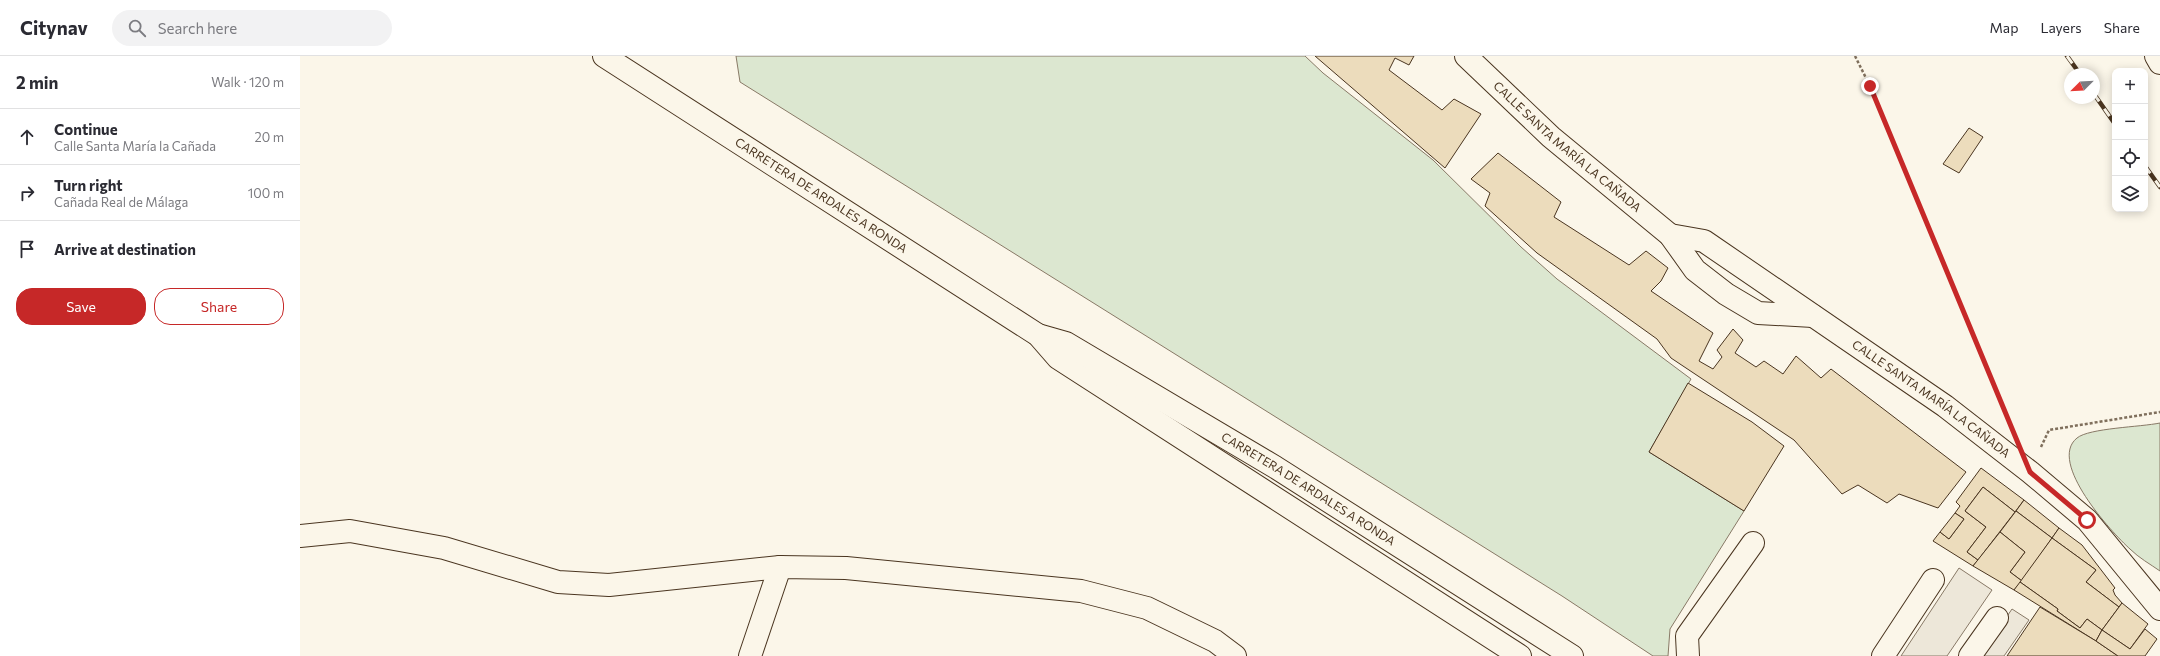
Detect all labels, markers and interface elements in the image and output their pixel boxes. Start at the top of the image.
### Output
search box [112,10,392,46]
text: Citynav [20,16,88,39]
icon: search [126,17,148,39]
text: Search here [158,19,237,37]
text: Map [1990,19,2018,36]
text: Layers [2040,19,2082,36]
text: Share [2104,19,2140,36]
north arrow [2064,68,2100,104]
map controls [2112,68,2148,212]
button: + [2112,68,2148,104]
text: 2 min [16,72,58,93]
text: Walk · 120 m [211,74,284,90]
route end [1861,77,1879,95]
street label: CALLE SANTA MARÍA LA CAÑADA [1491,78,1644,214]
button: − [2112,104,2148,140]
text: Continue [54,120,118,138]
icon: ahead [16,126,38,148]
text: 20 m [255,129,284,145]
street label: CARRETERA DE ARDALES A RONDA [733,134,910,255]
text: Calle Santa María la Cañada [54,138,216,154]
button: locate [2112,140,2148,176]
text: Turn right [54,176,123,194]
button: layers [2112,176,2148,212]
icon: right [16,182,38,204]
text: 100 m [248,185,284,201]
text: Cañada Real de Málaga [54,194,188,210]
icon: arrive [16,238,38,260]
text: Arrive at destination [54,240,196,258]
button: Save [16,288,146,325]
button: Share [154,288,284,325]
street label: CALLE SANTA MARÍA LA CAÑADA [1850,337,2013,460]
street label: CARRETERA DE ARDALES A RONDA [1219,429,1398,548]
route start [2078,511,2096,529]

